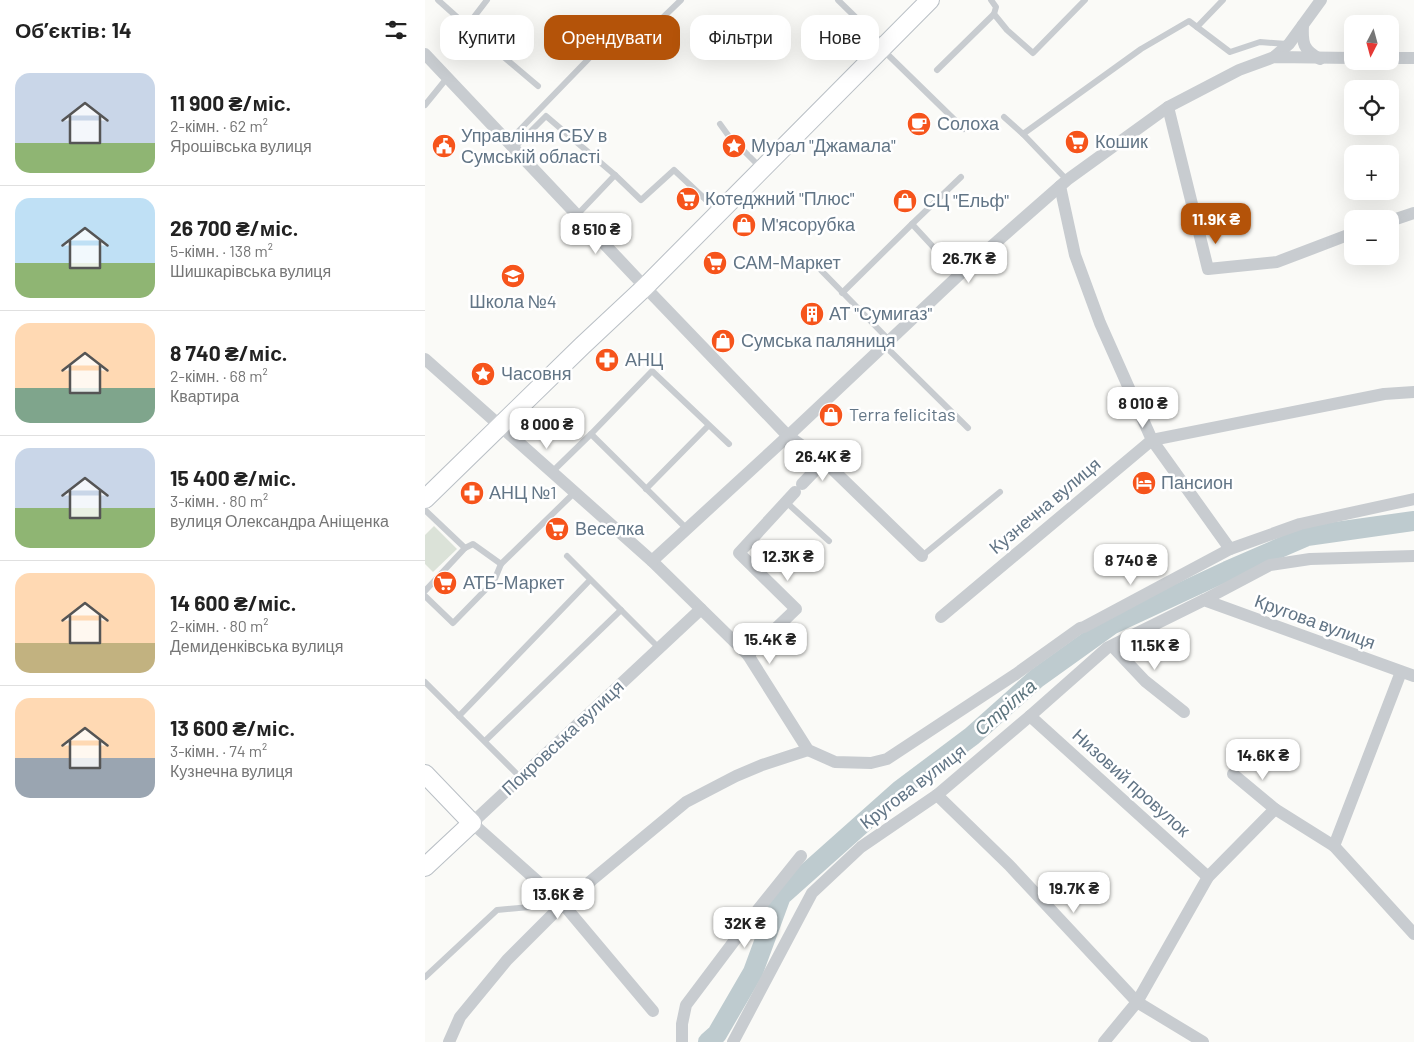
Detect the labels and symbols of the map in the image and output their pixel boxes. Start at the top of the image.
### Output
north arrow [1344,15,1399,70]
cafe icon: Солоха [906,111,932,137]
place label: Солоха [937,112,1000,134]
place label: Управління СБУ в Сумській області [461,124,607,167]
supermarket icon: Кошик [1064,129,1090,155]
place label: Кошик [1095,130,1148,152]
public building icon: Управління СБУ в Сумській області [431,133,457,159]
place icon: Мурал "Джамала" [721,133,747,159]
place label: Мурал "Джамала" [751,134,896,156]
supermarket icon: Котеджний "Плюс" [675,186,701,212]
place label: Котеджний "Плюс" [705,187,855,209]
shop icon: СЦ "Ельф" [892,188,918,214]
place label: СЦ "Ельф" [923,189,1009,211]
pin: 11.9K ₴ [1170,202,1262,245]
pin: 8 510 ₴ [550,212,642,255]
shop icon: М'ясорубка [731,212,757,238]
place label: М'ясорубка [761,213,856,235]
pin: 26.7K ₴ [923,242,1015,284]
supermarket icon: САМ-Маркет [702,250,728,276]
place label: САМ-Маркет [733,251,841,273]
school or university icon: Школа №4 [500,263,526,289]
place label: Школа №4 [469,290,557,312]
building icon: АТ "Сумигаз" [799,301,825,327]
place label: АТ "Сумигаз" [829,302,932,324]
shop icon: Сумська паляниця [710,328,736,354]
place label: Сумська паляниця [741,329,896,351]
pharmacy icon: АНЦ [594,347,620,373]
place label: АНЦ [625,348,663,370]
place icon: Часовня [470,361,496,387]
place label: Часовня [501,362,571,384]
pin: 8 010 ₴ [1097,386,1189,429]
shop icon: Terra felicitas [818,402,844,428]
place label: Terra felicitas [849,403,956,425]
pin: 8 000 ₴ [501,408,593,450]
pin: 26.4K ₴ [777,440,869,482]
street label: Кузнечна вулиця [984,452,1104,558]
hotel icon: Пансион [1131,470,1157,496]
place label: Пансион [1161,471,1233,493]
pharmacy icon: АНЦ №1 [459,480,485,506]
place label: АНЦ №1 [489,481,557,503]
supermarket icon: Веселка [544,516,570,542]
place label: Веселка [575,517,645,539]
pin: 12.3K ₴ [742,540,834,582]
pin: 8 740 ₴ [1085,544,1177,586]
supermarket icon: АТБ-Маркет [432,570,458,596]
place label: АТБ-Маркет [463,571,564,593]
street label: Кругова вулиця [1252,589,1379,653]
pin: 15.4K ₴ [724,622,816,665]
pin: 11.5K ₴ [1109,628,1201,671]
water label: Стрілка [969,674,1040,740]
street label: Покровська вулиця [497,675,628,799]
street label: Низовий провулок [1068,724,1195,841]
pin: 14.6K ₴ [1217,738,1309,781]
street label: Кругова вулиця [855,739,970,833]
pin: 19.7K ₴ [1028,872,1120,914]
pin: 13.6K ₴ [512,878,604,920]
pin: 32K ₴ [710,906,780,949]

